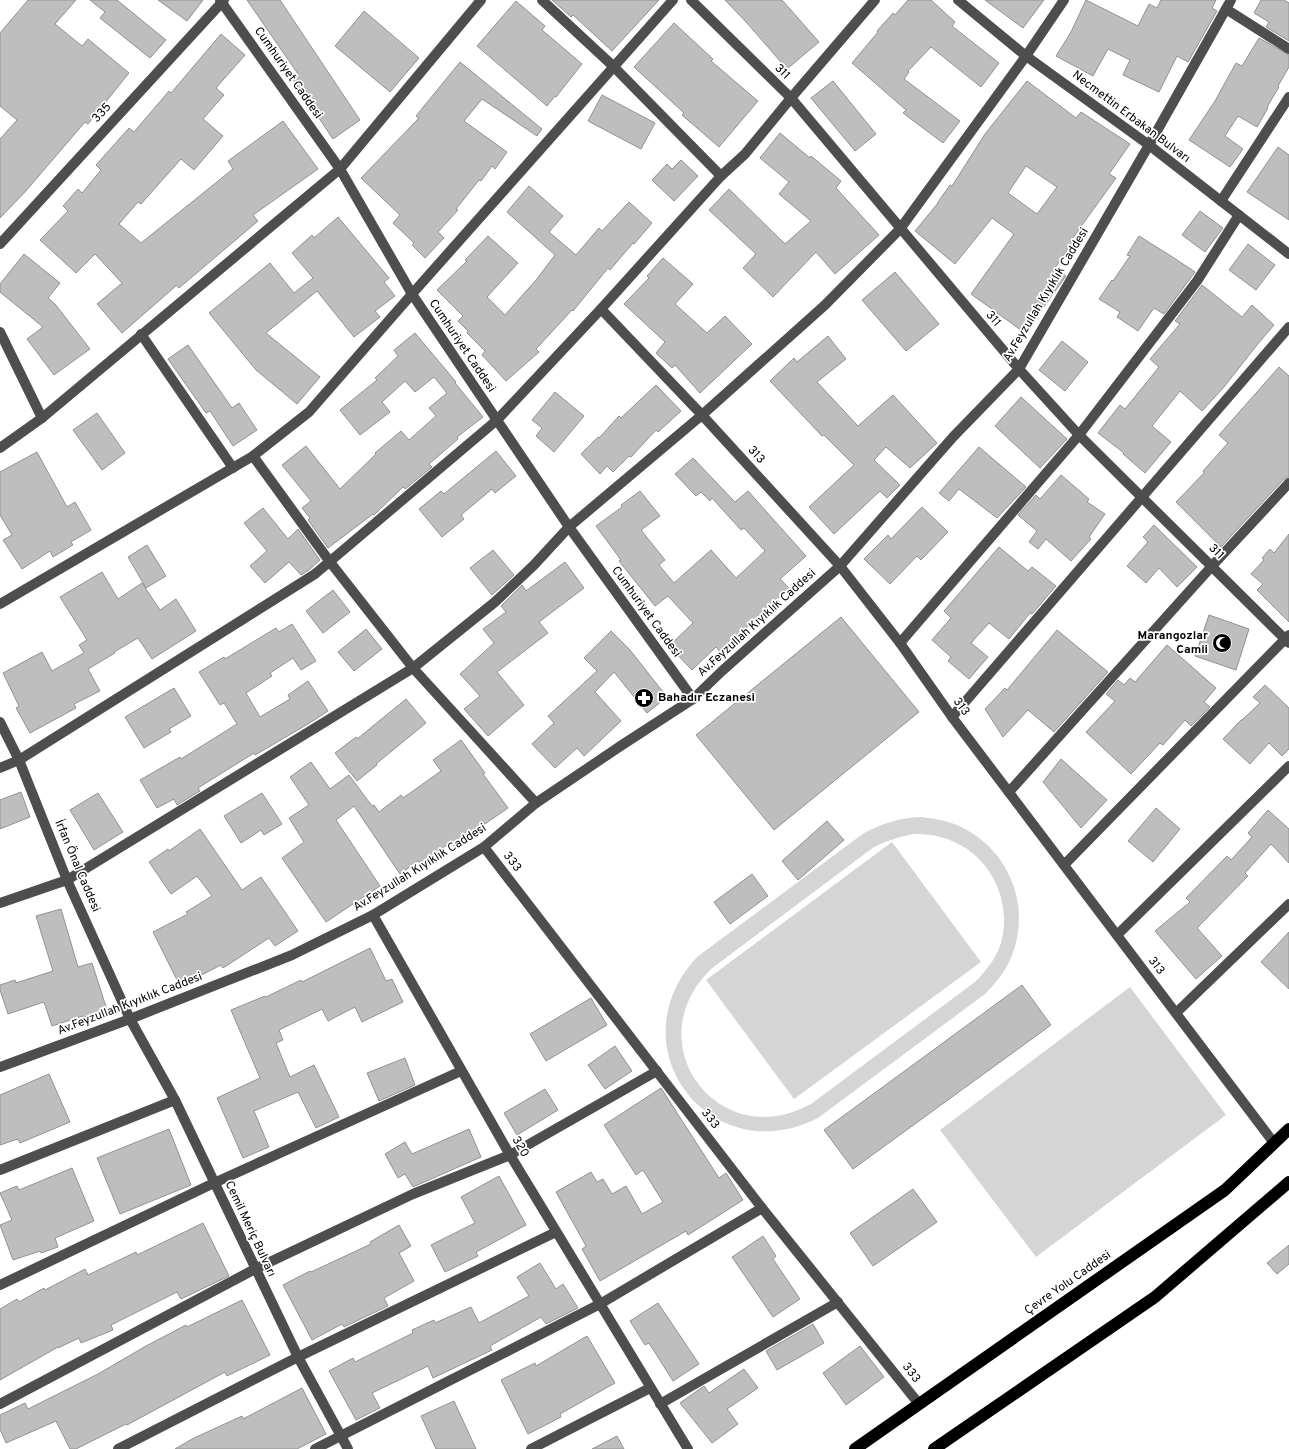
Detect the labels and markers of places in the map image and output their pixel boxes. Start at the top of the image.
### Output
place label: Marangozlar Camii [1137,628,1208,658]
mosque icon: Marangozlar Camii [1211,632,1233,654]
pharmacy icon: Bahadır Eczanesi [633,687,655,709]
place label: Bahadır Eczanesi [658,690,755,706]

